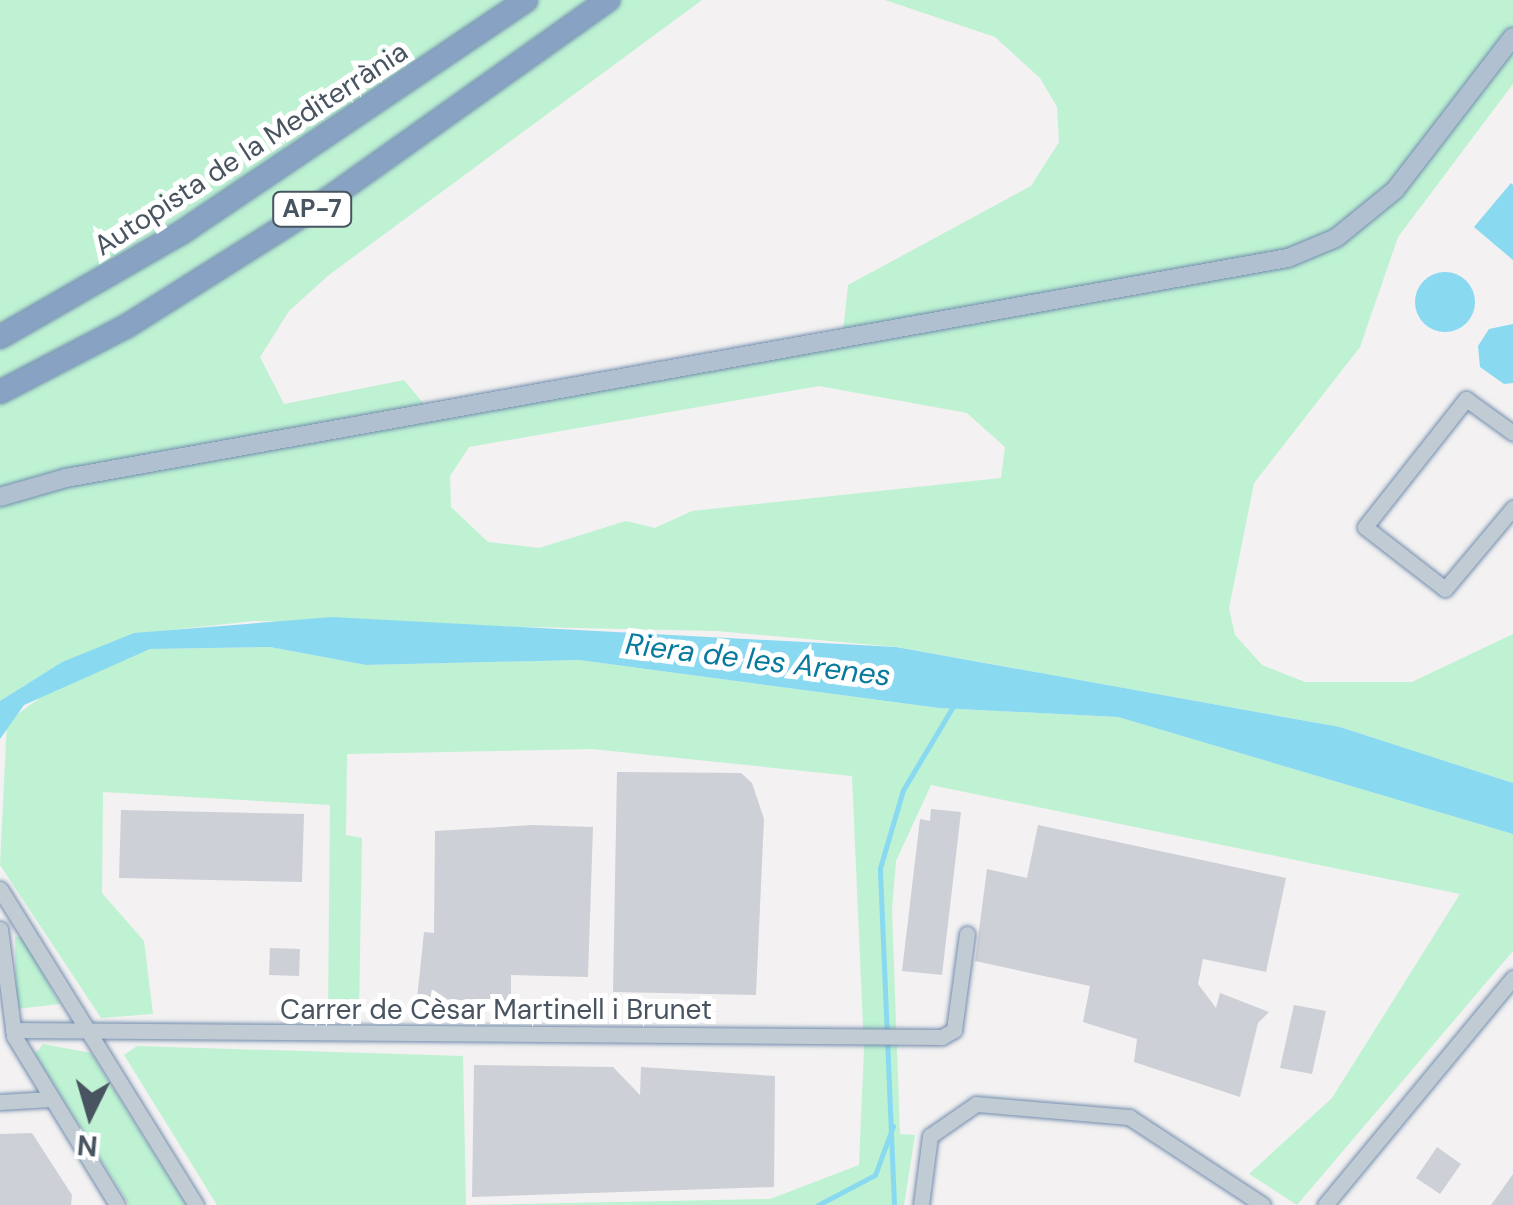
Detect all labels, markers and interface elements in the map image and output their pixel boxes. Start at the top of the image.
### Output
street label: Autopista de la Mediterrània [88,35,414,263]
road number: AP-7 [272,189,352,229]
water label: Riera de les Arenes [623,626,893,694]
street label: Carrer de Cèsar Martinell i Brunet [280,993,712,1027]
north arrow [40,1065,140,1165]
text: N [76,1126,99,1165]

